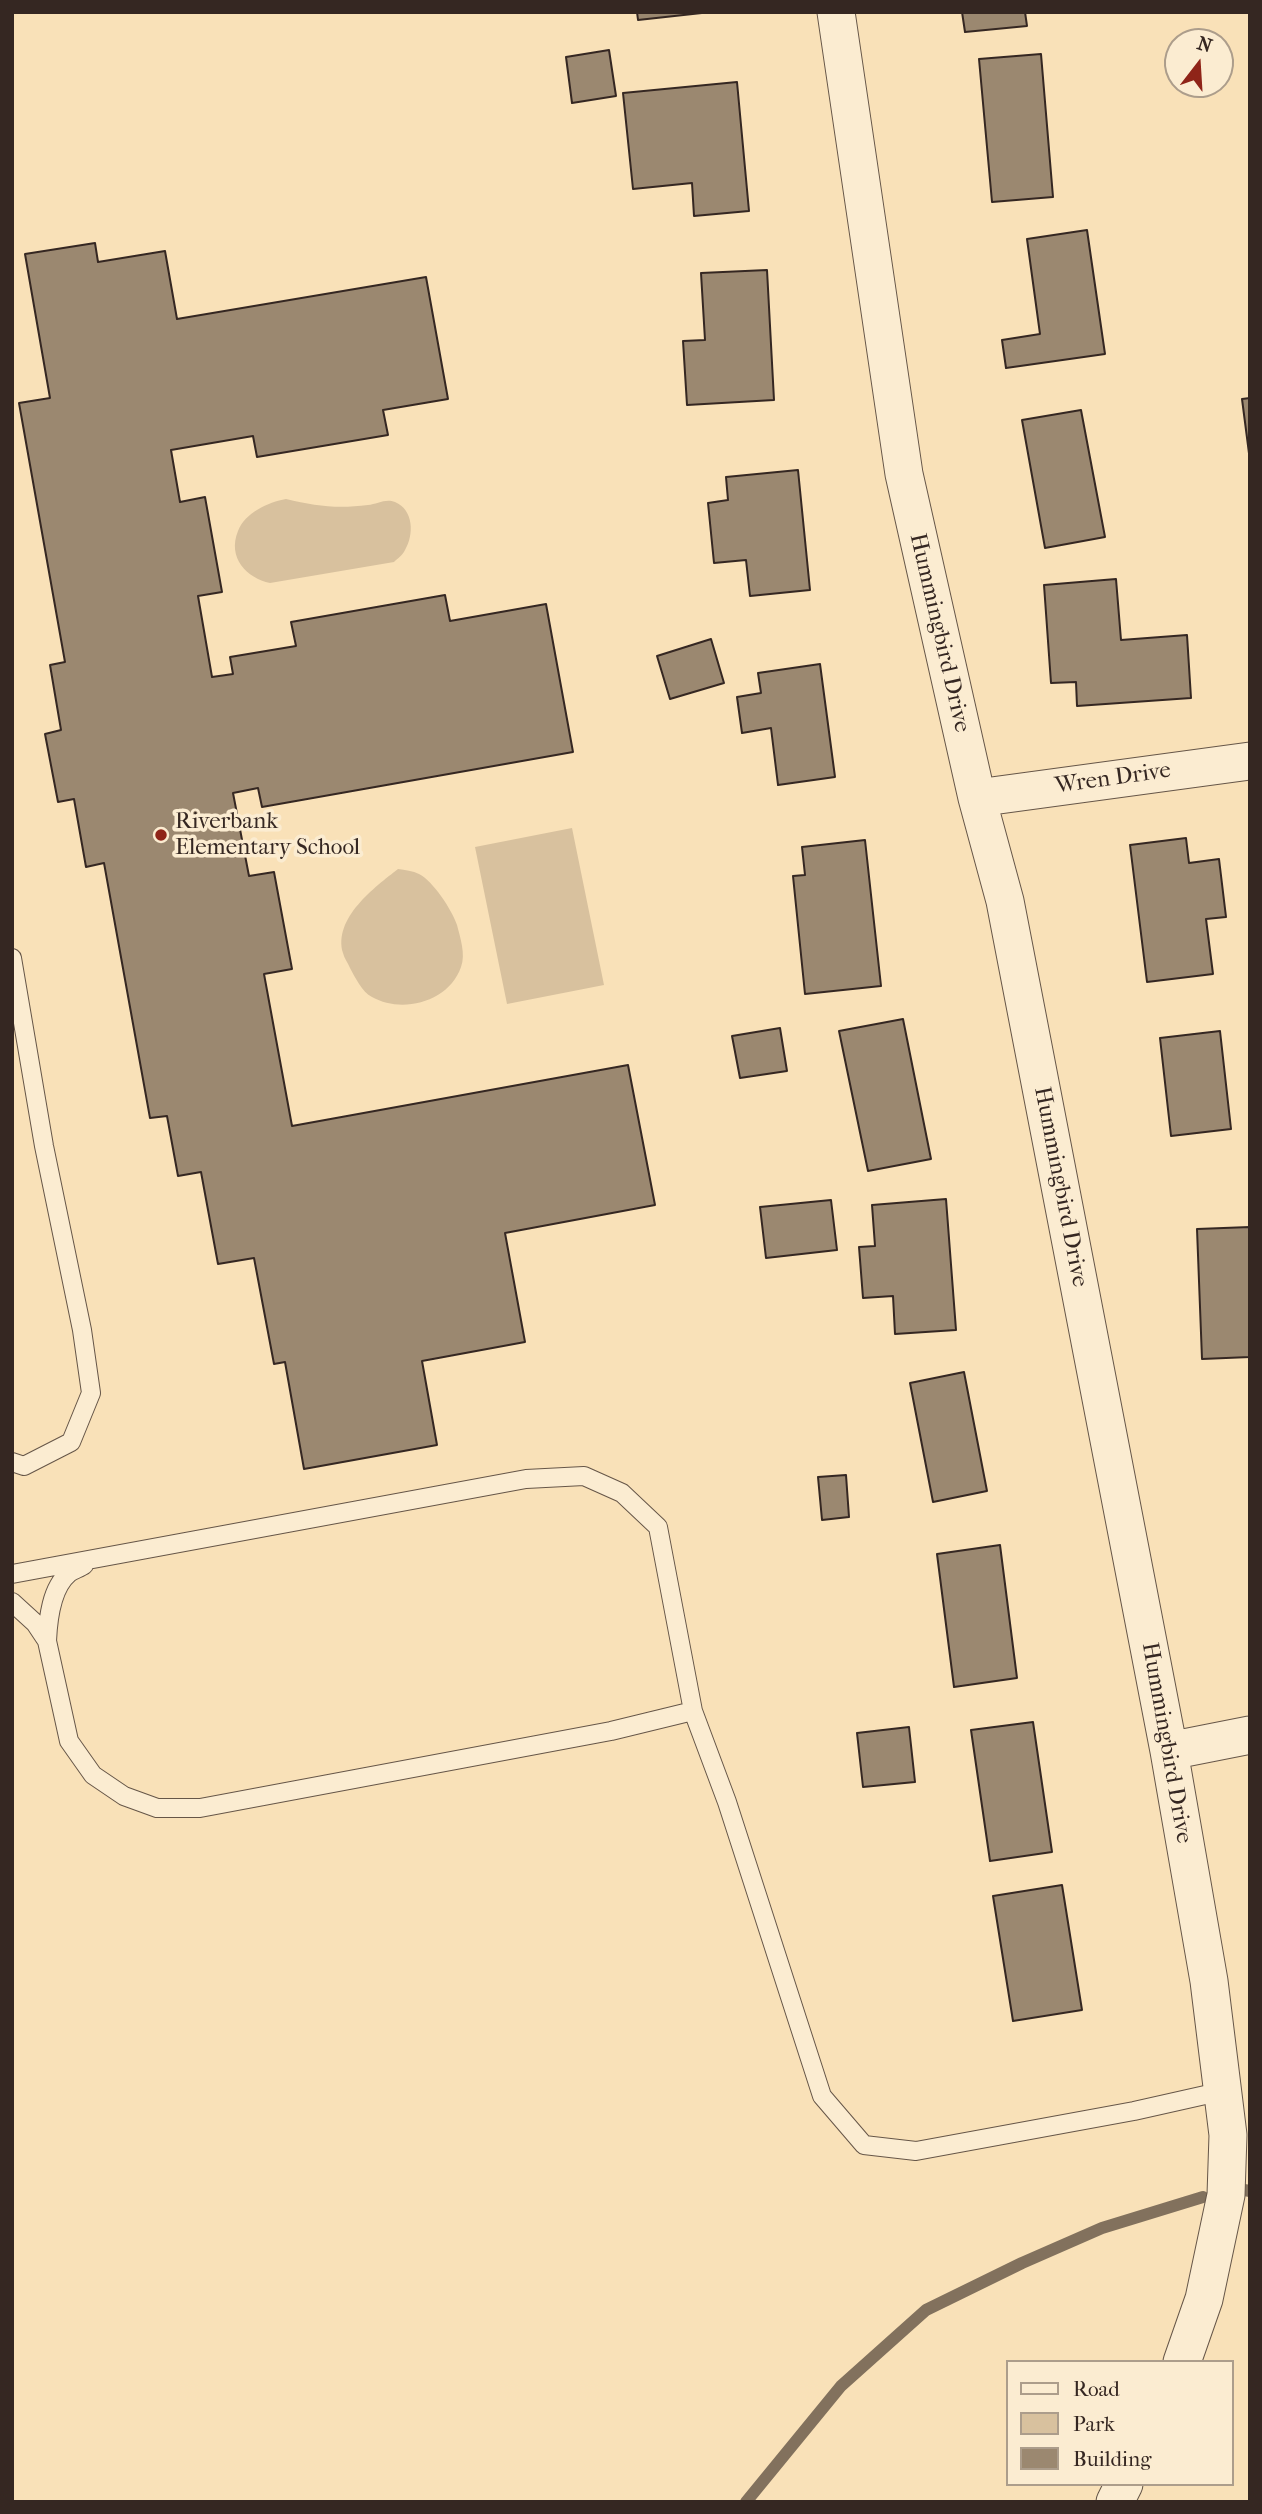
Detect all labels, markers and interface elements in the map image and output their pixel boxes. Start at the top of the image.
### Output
north arrow [1164,28,1234,98]
text: N [1194,32,1215,57]
street label: Hummingbird Drive [903,531,975,735]
street label: Wren Drive [1053,757,1173,801]
place label: Riverbank Elementary School [175,808,360,862]
marker: Riverbank Elementary School [153,827,169,843]
street label: Hummingbird Drive [1027,1084,1093,1290]
street label: Hummingbird Drive [1135,1640,1197,1846]
legend [1006,2360,1234,2486]
text: Road [1073,2377,1120,2401]
text: Park [1073,2412,1115,2436]
text: Building [1073,2447,1151,2471]

